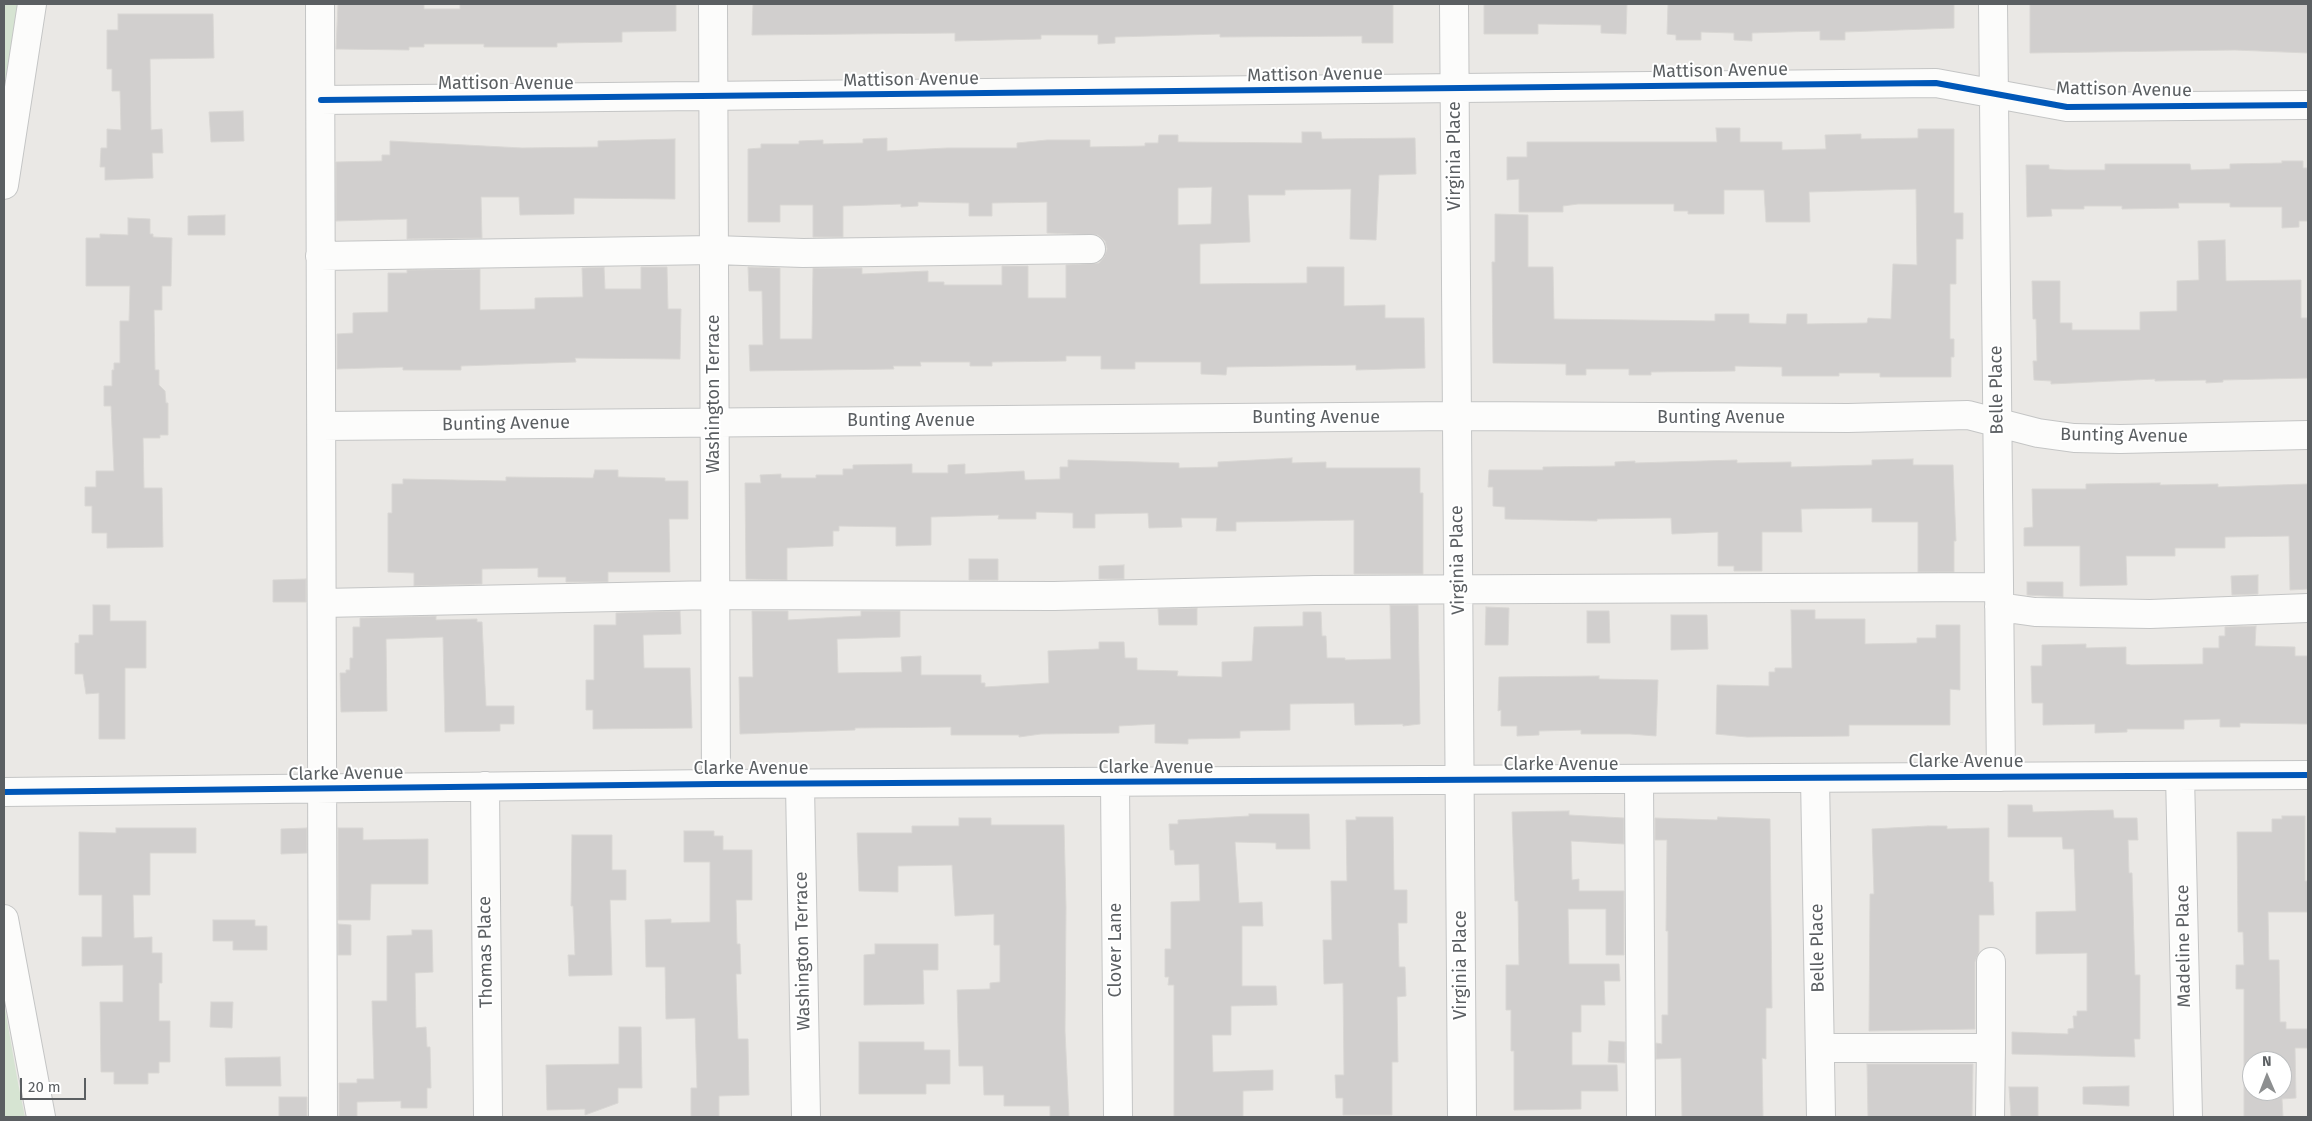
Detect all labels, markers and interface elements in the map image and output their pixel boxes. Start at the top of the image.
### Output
street label: Mattison Avenue [1652,59,1788,83]
street label: Mattison Avenue [1247,63,1383,87]
street label: Mattison Avenue [843,68,979,92]
street label: Mattison Avenue [438,73,574,95]
street label: Mattison Avenue [2056,78,2192,102]
street label: Virginia Place [1444,101,1466,211]
street label: Washington Terrace [703,314,725,474]
street label: Belle Place [1985,345,2009,435]
street label: Bunting Avenue [1252,407,1380,429]
street label: Bunting Avenue [1657,407,1785,429]
street label: Bunting Avenue [847,410,975,432]
street label: Bunting Avenue [442,412,570,436]
street label: Bunting Avenue [2060,424,2188,448]
street label: Virginia Place [1446,505,1470,615]
street label: Clarke Avenue [1908,751,2024,773]
street label: Clarke Avenue [1503,754,1619,776]
street label: Clarke Avenue [1098,757,1214,779]
street label: Clarke Avenue [693,758,809,780]
street label: Clarke Avenue [288,762,404,786]
street label: Washington Terrace [791,871,815,1031]
street label: Madeline Place [2172,884,2196,1008]
street label: Thomas Place [474,896,498,1008]
street label: Clover Lane [1105,903,1127,997]
street label: Belle Place [1806,903,1830,993]
street label: Virginia Place [1450,910,1472,1020]
north arrow [2242,1051,2292,1101]
text: N [2262,1053,2272,1070]
scale bar [22,1068,89,1100]
text: 20 m [28,1078,61,1096]

